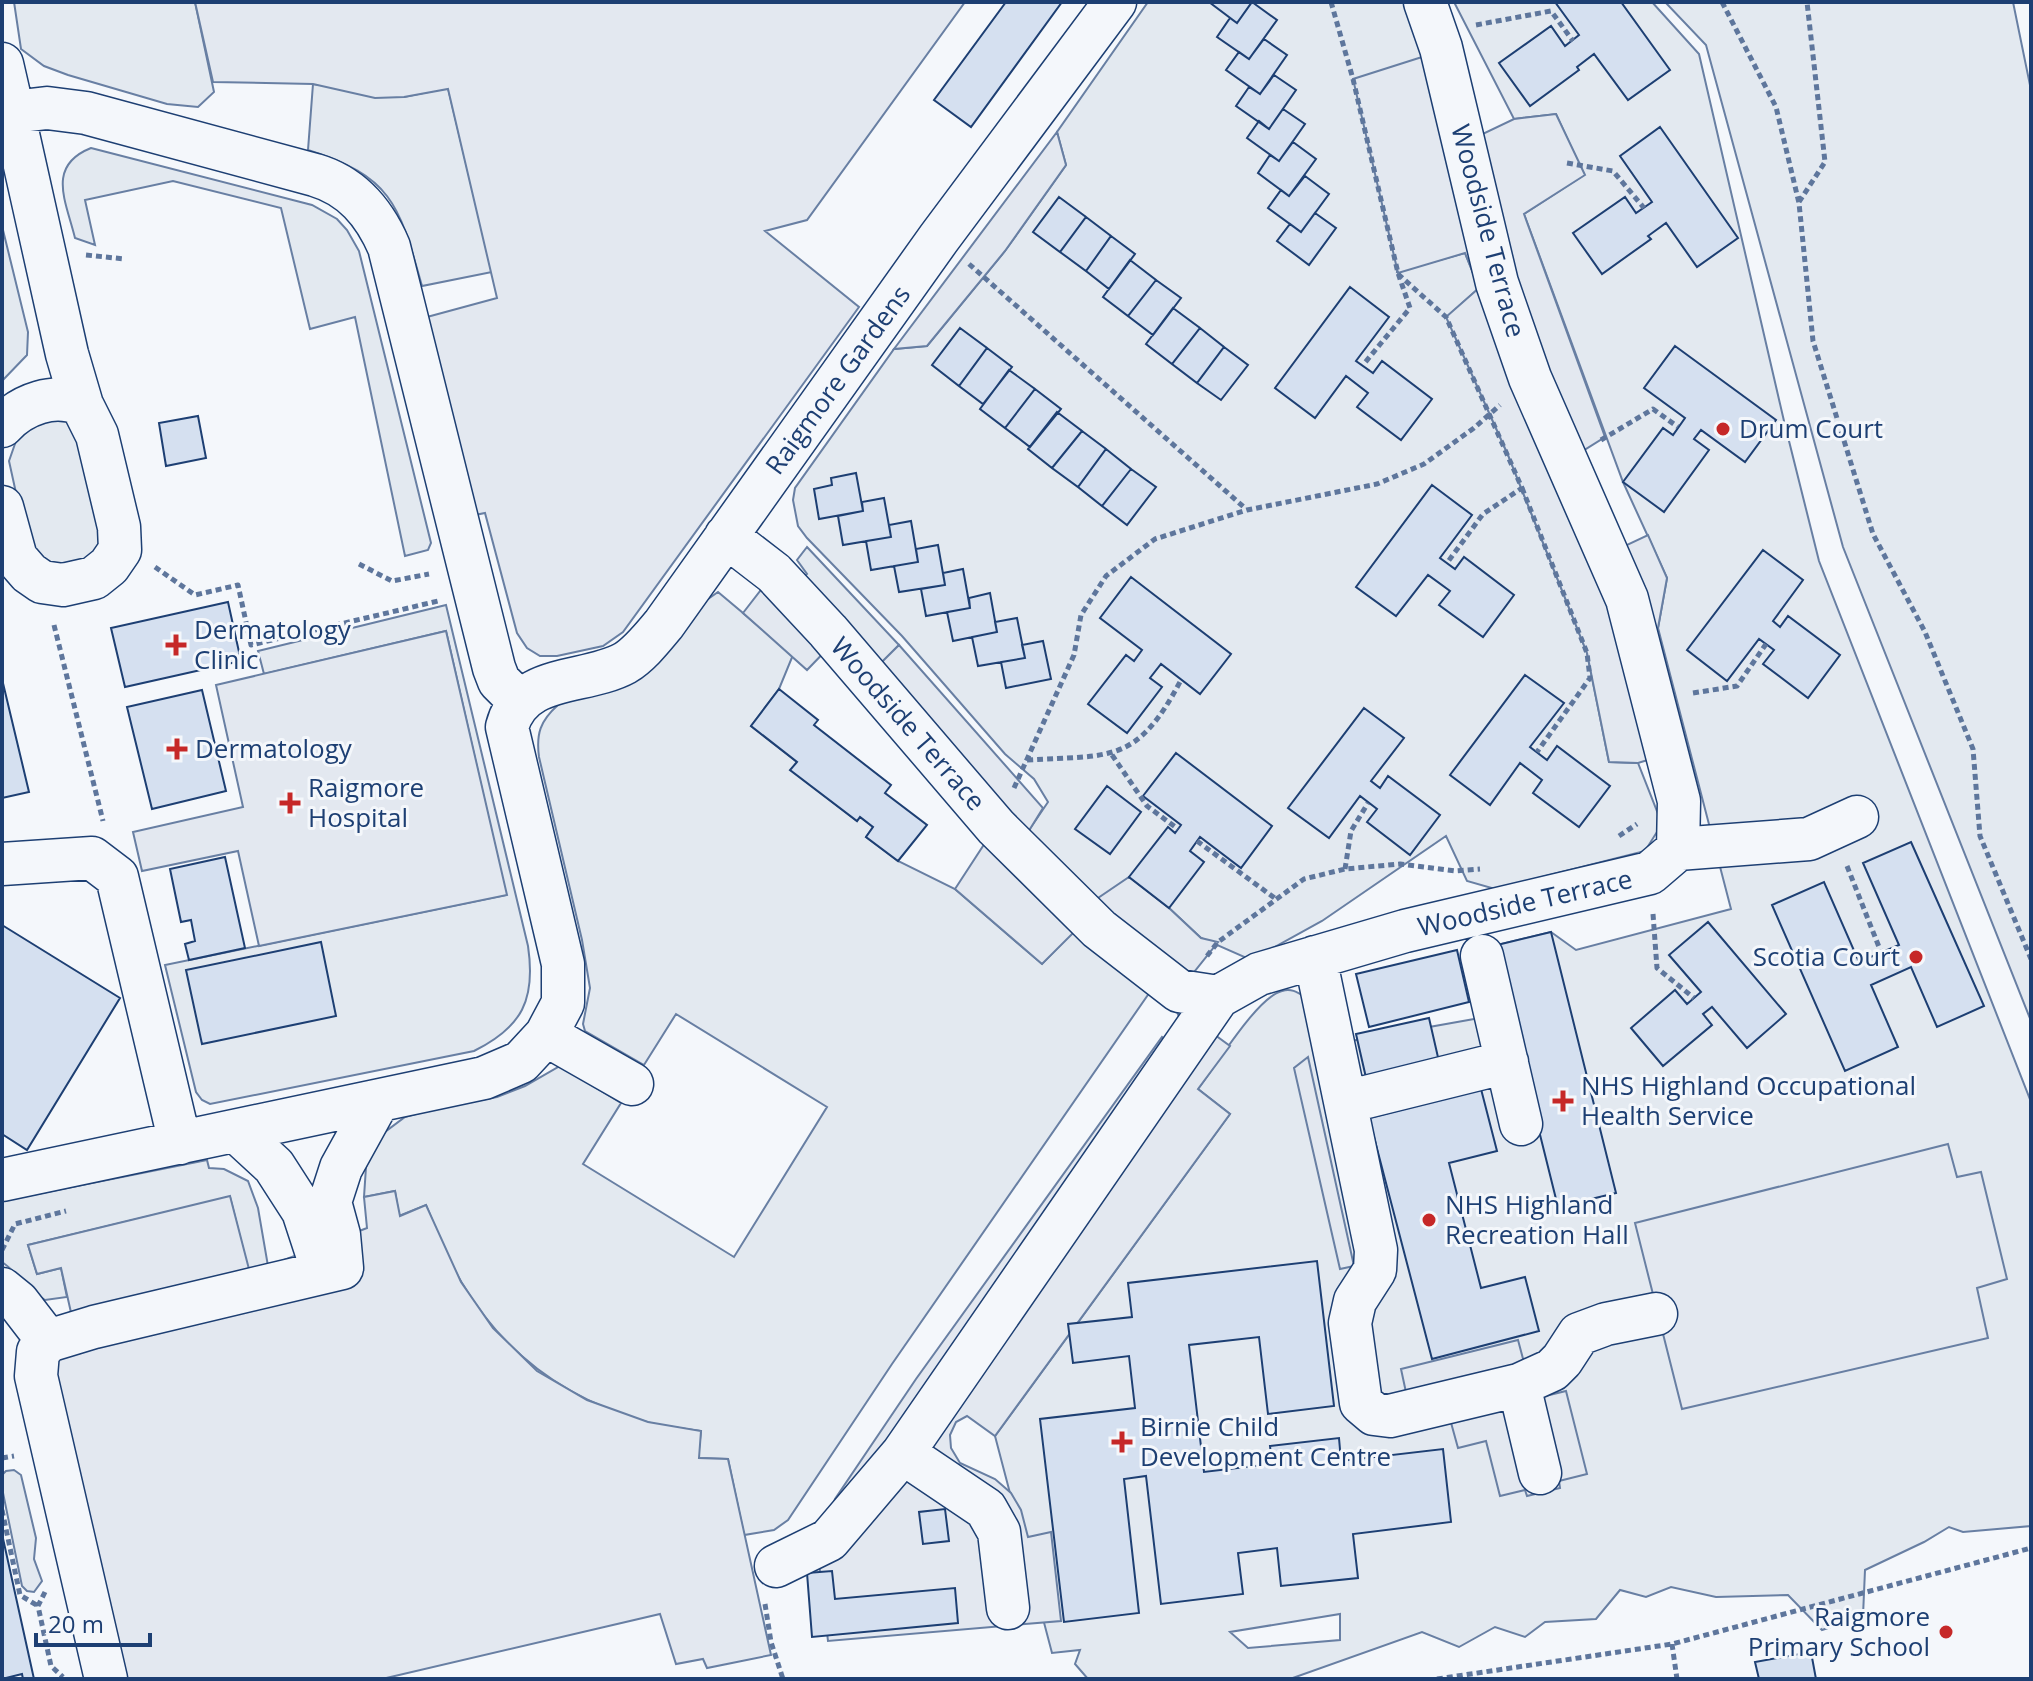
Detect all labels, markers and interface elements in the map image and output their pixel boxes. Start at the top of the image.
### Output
street label: Woodside Terrace [1443,120,1535,341]
street label: Raigmore Gardens [756,278,918,481]
place label: Drum Court [1739,410,1883,446]
marker: Drum Court [1714,420,1732,438]
place label: Dermatology Clinic [194,611,352,677]
street label: Woodside Terrace [823,629,994,818]
marker: Dermatology Clinic [165,634,187,656]
place label: Dermatology [195,730,353,766]
marker: Dermatology [166,738,188,760]
place label: Raigmore Hospital [308,769,424,835]
marker: Raigmore Hospital [279,792,301,814]
street label: Woodside Terrace [1414,860,1636,944]
place label: Scotia Court [1753,938,1900,974]
marker: Scotia Court [1907,948,1925,966]
place label: NHS Highland Occupational Health Service [1581,1067,1916,1133]
marker: NHS Highland Occupational Health Service [1552,1090,1574,1112]
place label: NHS Highland Recreation Hall [1445,1186,1629,1252]
marker: NHS Highland Recreation Hall [1420,1211,1438,1229]
place label: Birnie Child Development Centre [1140,1408,1391,1474]
marker: Birnie Child Development Centre [1111,1431,1133,1453]
scale bar [36,1597,150,1647]
place label: Raigmore Primary School [1748,1598,1930,1664]
text: 20 m [48,1607,104,1640]
marker: Raigmore Primary School [1937,1623,1955,1641]

